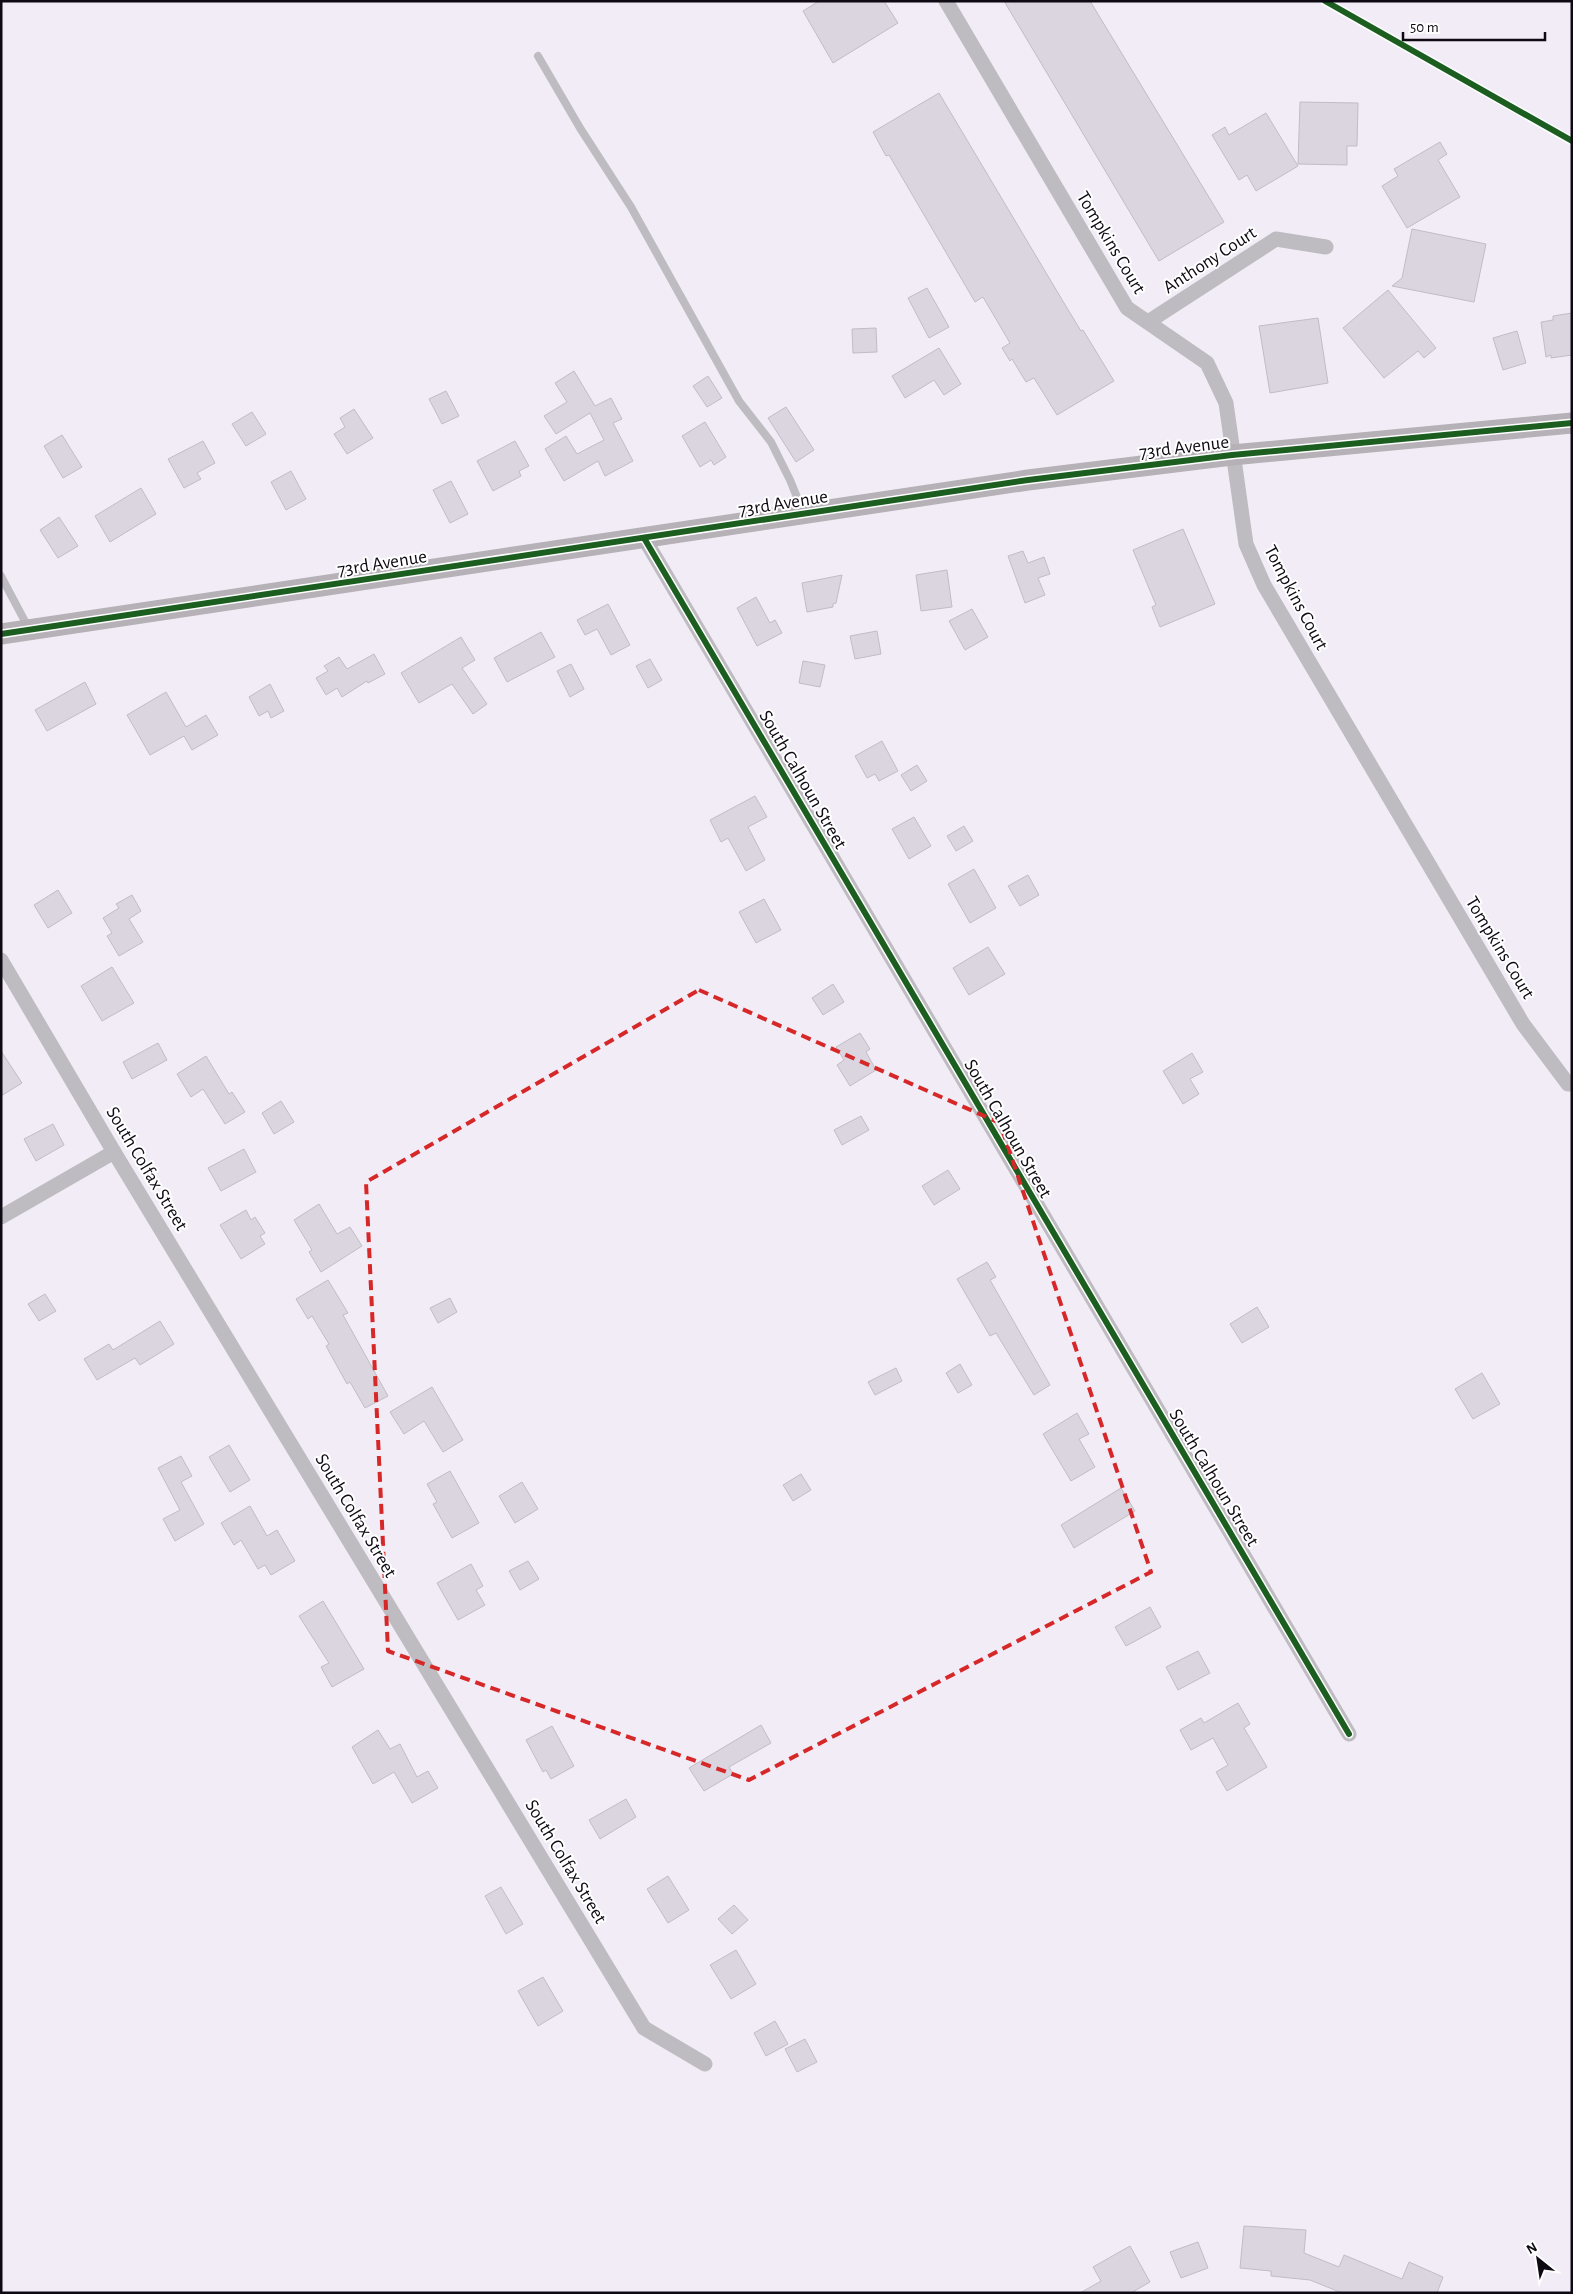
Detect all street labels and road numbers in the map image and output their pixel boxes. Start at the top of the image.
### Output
street label: Tompkins Court [1073,188,1149,297]
street label: Anthony Court [1160,223,1260,297]
street label: 73rd Avenue [1138,433,1230,462]
street label: 73rd Avenue [737,487,829,520]
street label: Tompkins Court [1260,542,1331,653]
street label: 73rd Avenue [336,547,428,580]
street label: South Calhoun Street [755,707,850,852]
street label: Tompkins Court [1462,893,1538,1002]
street label: South Calhoun Street [960,1056,1055,1201]
street label: South Colfax Street [102,1104,191,1234]
street label: South Calhoun Street [1165,1406,1262,1550]
street label: South Colfax Street [311,1451,400,1581]
street label: South Colfax Street [521,1797,610,1927]

